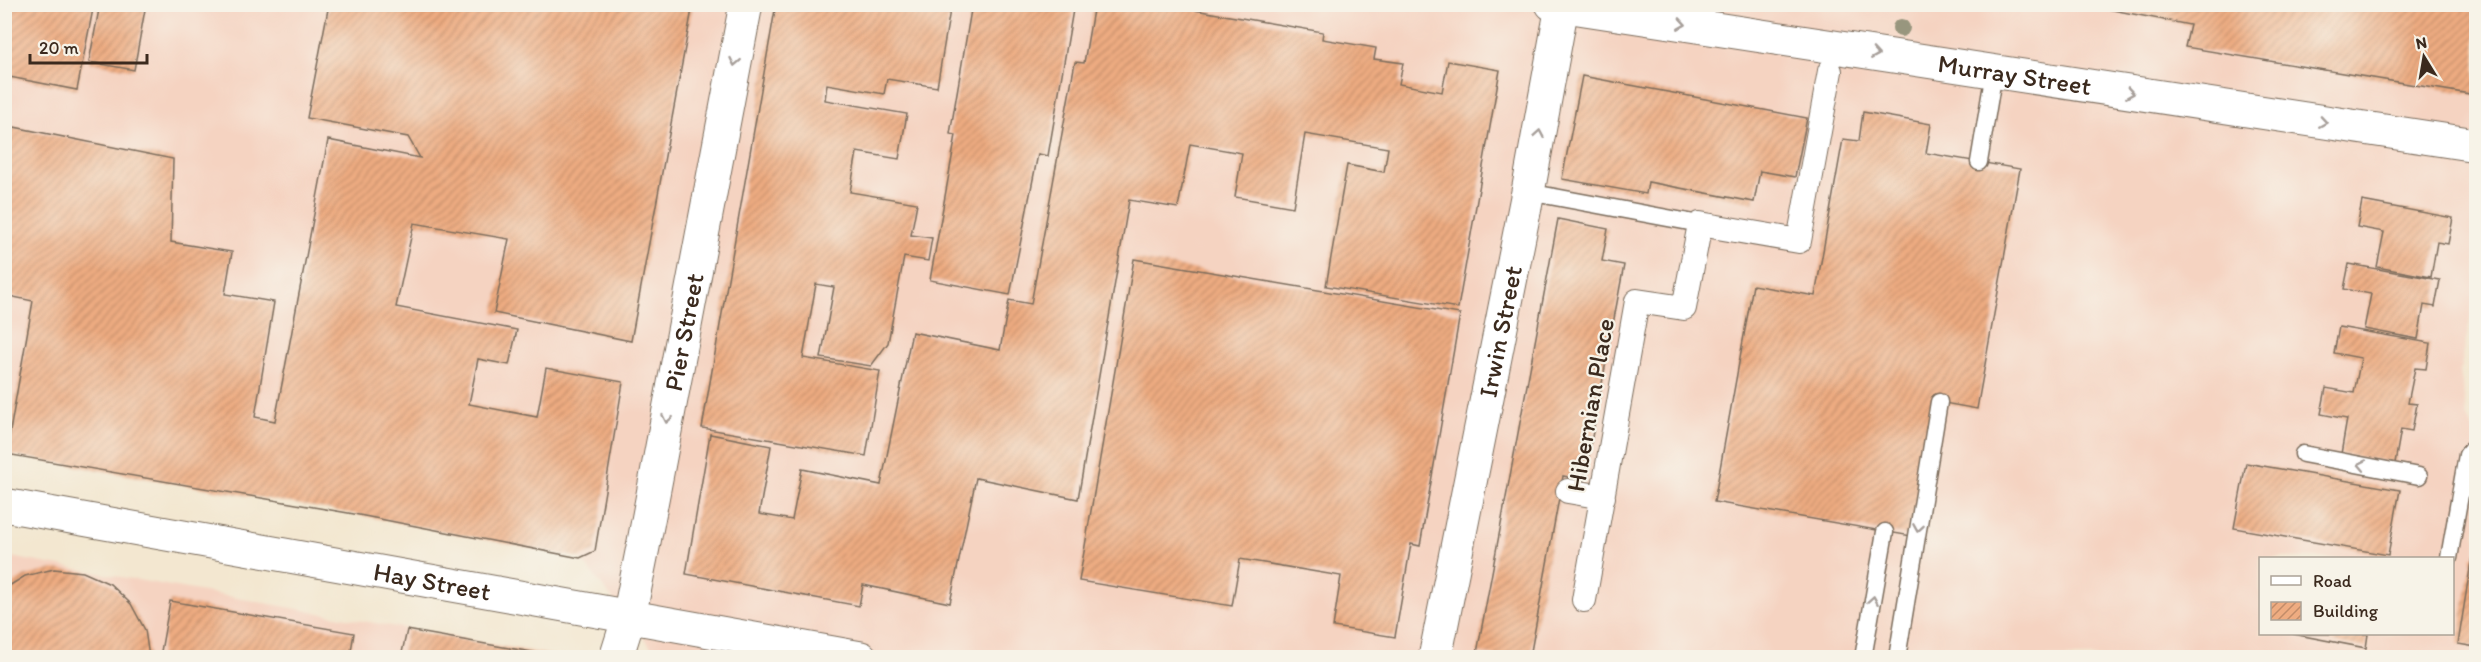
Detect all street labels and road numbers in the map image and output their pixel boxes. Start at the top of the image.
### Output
street label: Murray Street [1936,47,2094,102]
street label: Irwin Street [1471,262,1529,400]
street label: Pier Street [657,270,711,394]
street label: Hibernian Place [1559,316,1621,494]
street label: Hay Street [371,555,494,608]

